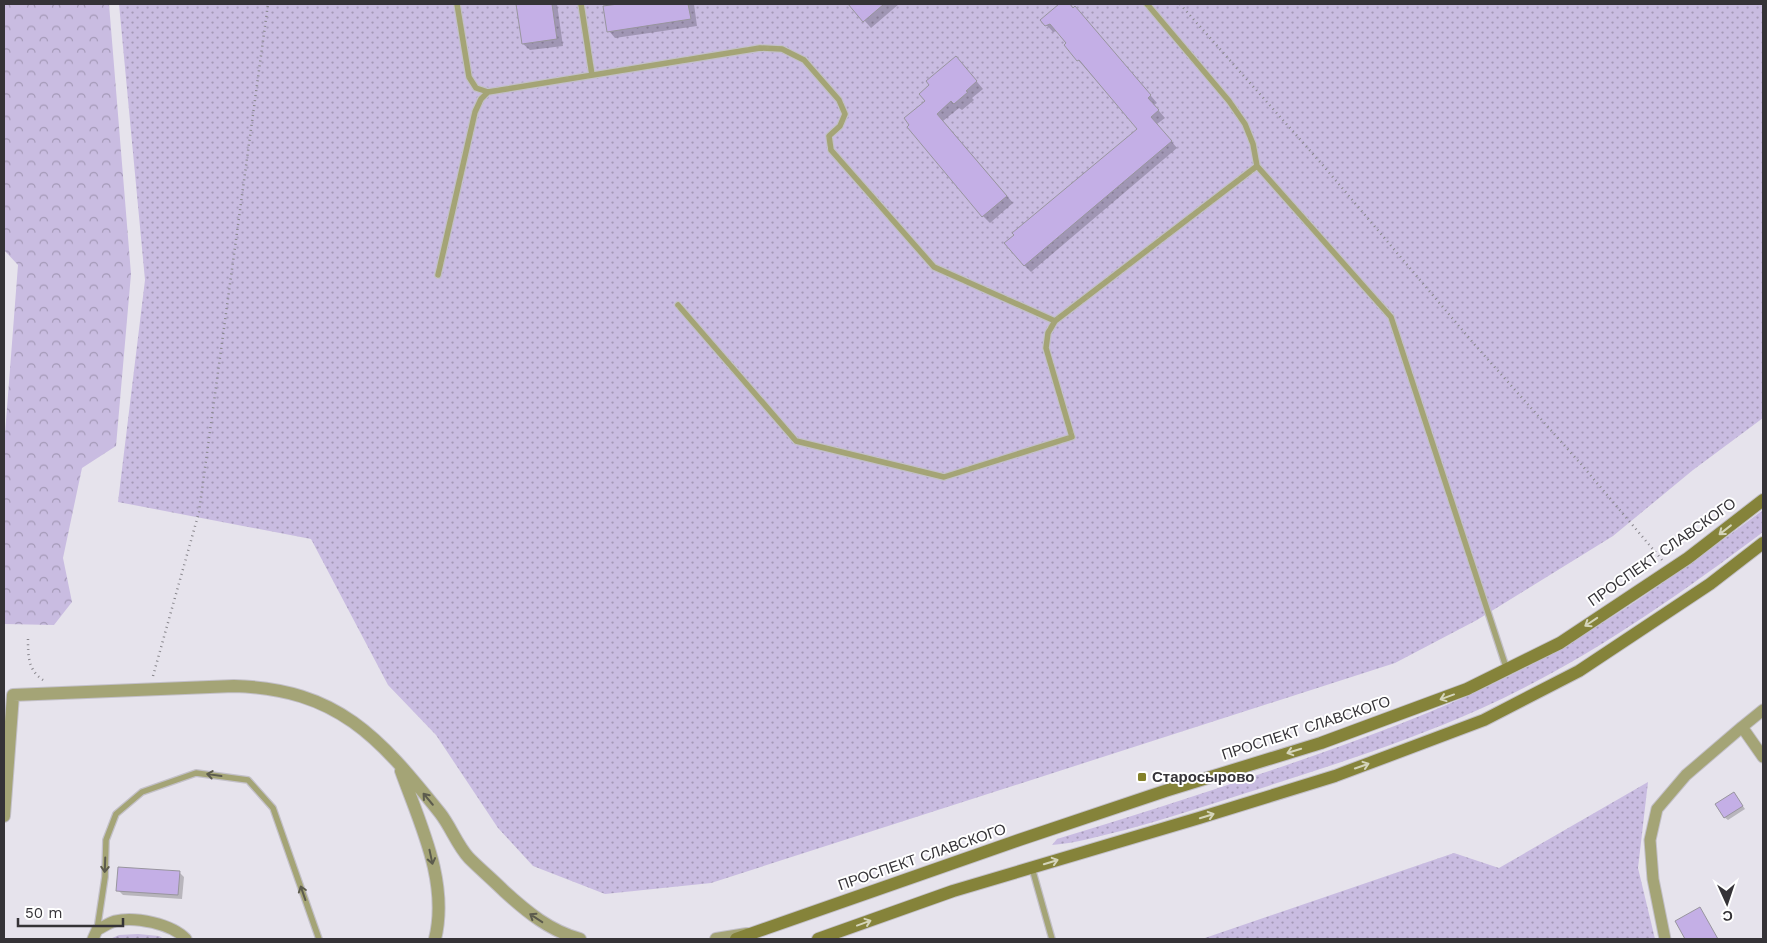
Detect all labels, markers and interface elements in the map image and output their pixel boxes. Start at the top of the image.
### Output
street label: ПРОСПЕКТ СЛАВСКОГО [1585,494,1739,610]
one-way arrow [1719,524,1732,535]
one-way arrow [1585,617,1599,627]
street label: ПРОСПЕКТ СЛАВСКОГО [1219,692,1393,764]
one-way arrow [1440,693,1456,702]
one-way arrow [1287,747,1303,757]
one-way arrow [1354,761,1370,771]
place label: Старосырово [1152,768,1254,786]
one-way arrow [207,770,223,780]
marker: Старосырово [1136,771,1148,783]
one-way arrow [423,793,434,806]
one-way arrow [1199,810,1215,820]
street label: ПРОСПЕКТ СЛАВСКОГО [836,820,1008,894]
one-way arrow [427,849,437,865]
one-way arrow [101,856,110,872]
one-way arrow [1043,857,1059,867]
north arrow [1702,878,1752,928]
one-way arrow [298,886,307,901]
scale bar [18,896,122,928]
text: 50 m [25,904,62,922]
text: С [1722,908,1733,924]
one-way arrow [530,913,544,923]
one-way arrow [855,918,871,927]

